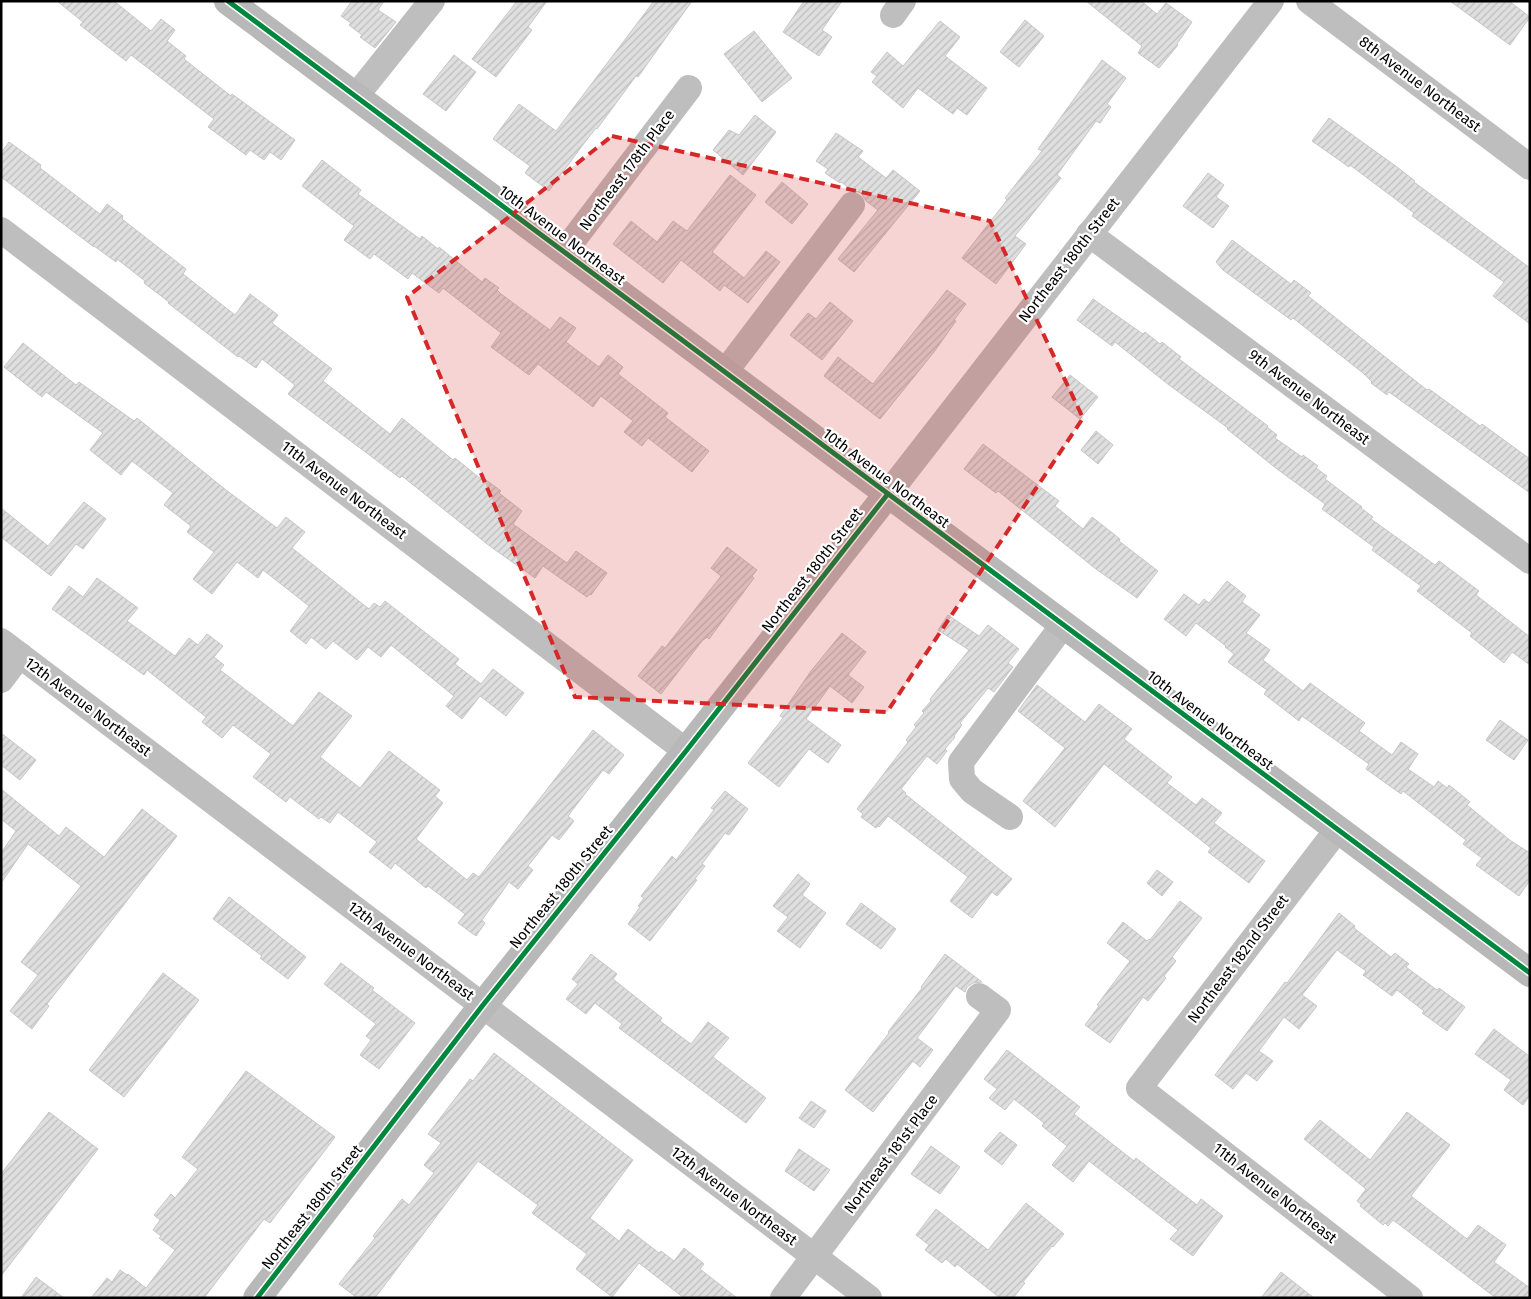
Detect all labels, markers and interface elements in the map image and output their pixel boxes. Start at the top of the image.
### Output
street label: 8th Avenue Northeast [1356,32,1485,136]
street label: Northeast 178th Place [576,106,678,234]
street label: 10th Avenue Northeast [495,181,629,289]
street label: Northeast 180th Street [1015,194,1124,326]
street label: 9th Avenue Northeast [1245,345,1374,449]
street label: 10th Avenue Northeast [819,424,953,532]
street label: 11th Avenue Northeast [278,437,411,543]
street label: Northeast 180th Street [758,504,867,636]
street label: 12th Avenue Northeast [21,654,155,761]
street label: 10th Avenue Northeast [1143,666,1277,774]
street label: Northeast 180th Street [506,821,617,952]
street label: Northeast 182nd Street [1184,891,1292,1027]
street label: 12th Avenue Northeast [344,898,478,1005]
street label: Northeast 181st Place [840,1091,942,1217]
street label: 11th Avenue Northeast [1209,1139,1341,1247]
street label: Northeast 180th Street [258,1141,367,1273]
street label: 12th Avenue Northeast [667,1143,801,1250]

